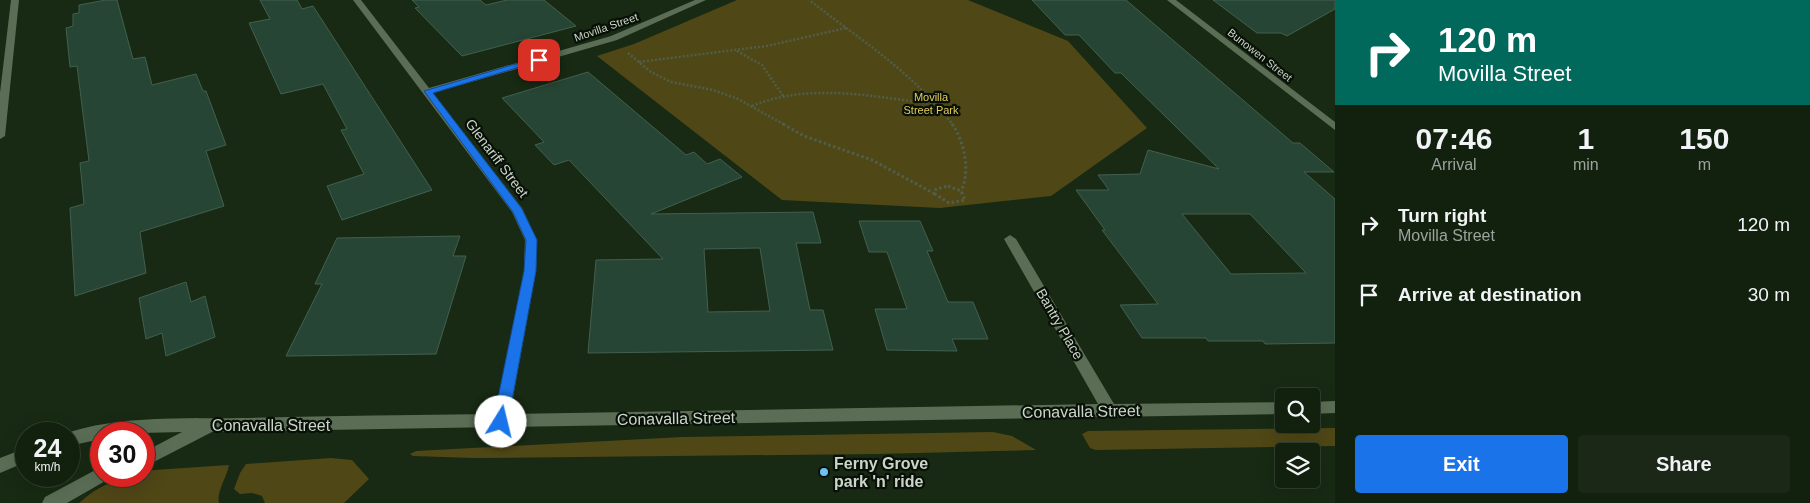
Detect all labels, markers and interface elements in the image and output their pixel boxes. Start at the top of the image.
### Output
street label: Movilla Street [573,10,639,44]
icon: right [1355,20,1420,85]
text: 120 m [1438,20,1537,59]
street label: Bunowen Street [1225,26,1295,84]
pin [518,39,560,81]
icon: arrive [525,46,553,74]
text: Movilla Street [1438,61,1571,86]
park label: Movilla Street Park [903,91,959,116]
street label: Glenariff Street [462,116,532,200]
text: 07:46 [1416,122,1492,155]
text: 1 [1577,122,1594,155]
text: 150 [1679,122,1729,155]
text: Arrival [1431,156,1477,173]
text: min [1573,156,1599,173]
text: m [1698,156,1711,173]
text: Turn right [1398,205,1486,226]
icon: right [1355,211,1383,239]
text: 120 m [1737,214,1790,235]
text: Movilla Street [1398,227,1495,244]
icon: arrive [1355,281,1383,309]
text: Arrive at destination [1398,284,1582,305]
text: 30 m [1748,284,1790,305]
street label: Bantry Place [1033,286,1087,363]
map controls [1275,388,1320,488]
button: search [1275,388,1320,433]
position arrow [474,395,526,447]
street label: Conavalla Street [1022,402,1141,421]
street label: Conavalla Street [617,409,736,428]
street label: Conavalla Street [212,417,331,434]
speed limit sign: 30 [90,422,155,487]
text: 24 [34,434,61,462]
button: Exit [1355,435,1568,493]
button: Share [1578,435,1790,493]
button: layers [1275,443,1320,488]
place label: Ferny Grove park 'n' ride [834,455,928,490]
text: km/h [34,460,61,474]
marker: Ferny Grove park 'n' ride [818,466,830,478]

